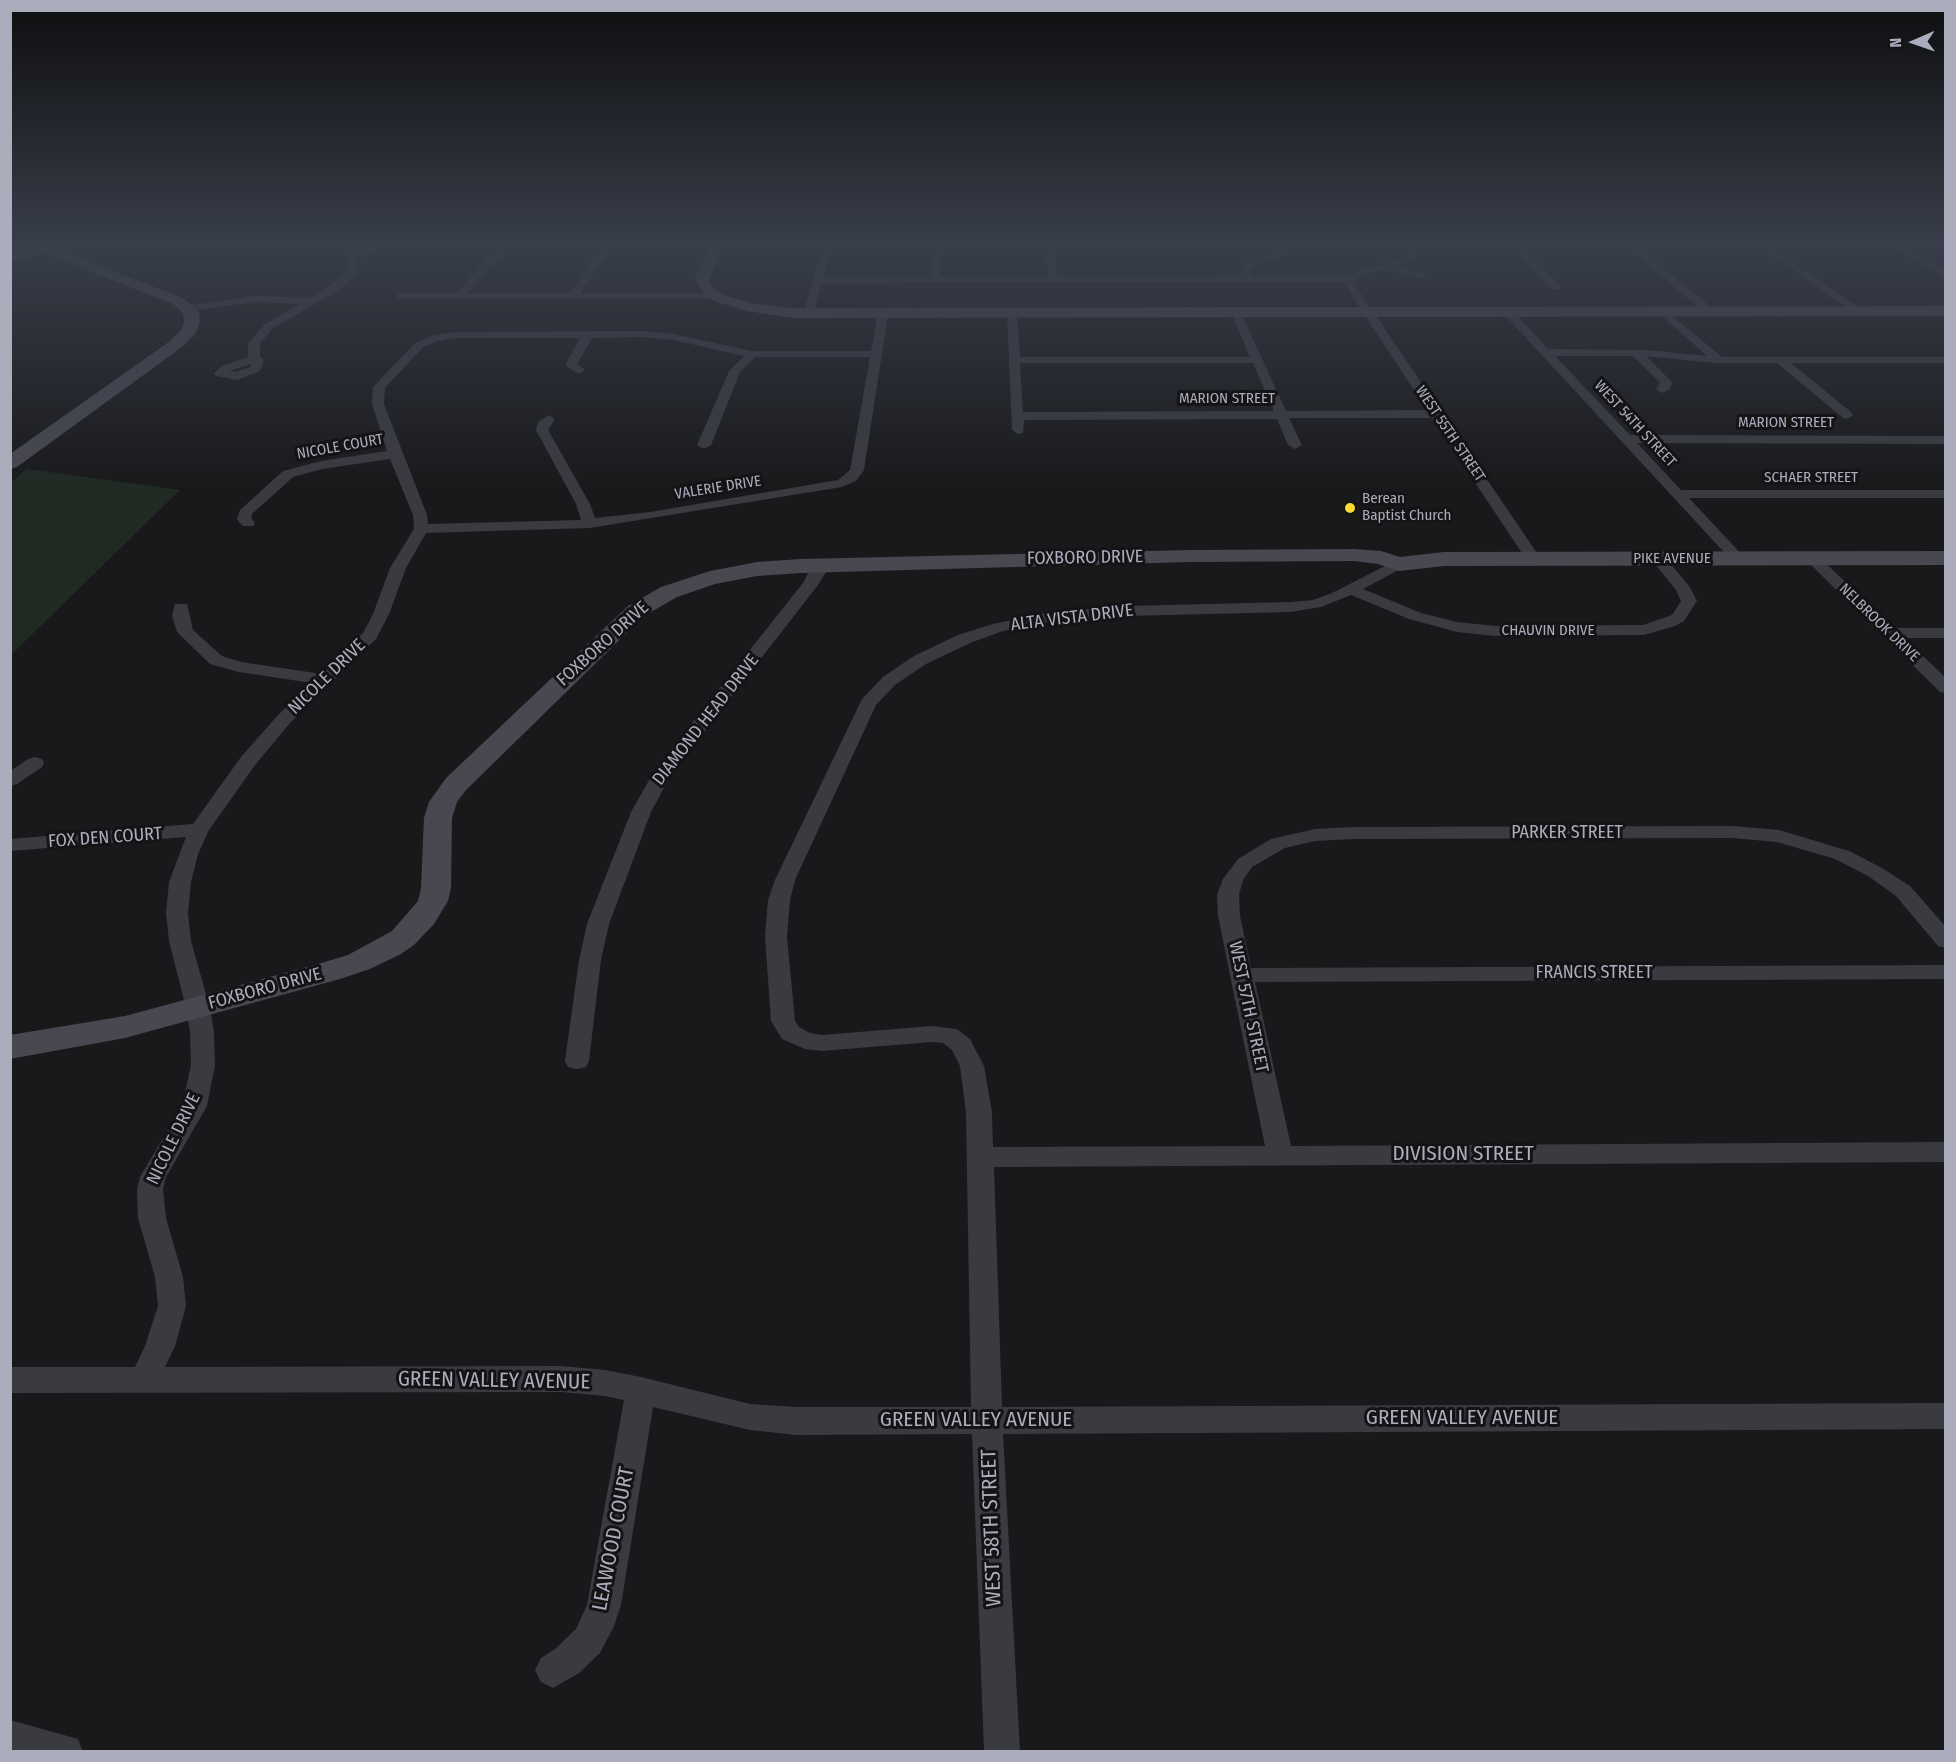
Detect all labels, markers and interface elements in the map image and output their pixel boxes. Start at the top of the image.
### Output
north arrow [1884,12,1944,72]
text: N [1886,38,1905,48]
street label: WEST 54TH STREET [1590,377,1680,471]
street label: WEST 55TH STREET [1411,383,1489,485]
street label: MARION STREET [1179,390,1275,408]
street label: MARION STREET [1738,414,1834,432]
street label: NICOLE COURT [295,431,385,463]
street label: SCHAER STREET [1764,469,1858,487]
street label: VALERIE DRIVE [674,472,762,504]
place label: Berean Baptist Church [1362,490,1451,525]
marker: Berean Baptist Church [1343,501,1357,515]
street label: FOXBORO DRIVE [1027,546,1143,570]
street label: PIKE AVENUE [1633,550,1711,568]
street label: NELBROOK DRIVE [1835,580,1923,666]
street label: FOXBORO DRIVE [553,597,653,691]
street label: ALTA VISTA DRIVE [1010,600,1134,636]
street label: CHAUVIN DRIVE [1502,622,1594,640]
street label: NICOLE DRIVE [284,635,370,719]
street label: DIAMOND HEAD DRIVE [648,650,764,790]
street label: PARKER STREET [1511,822,1623,844]
street label: FOX DEN COURT [47,823,163,853]
street label: WEST 57TH STREET [1224,940,1272,1074]
street label: FRANCIS STREET [1536,962,1652,984]
street label: FOXBORO DRIVE [206,964,324,1014]
street label: NICOLE DRIVE [143,1090,205,1188]
street label: DIVISION STREET [1392,1141,1534,1167]
street label: GREEN VALLEY AVENUE [398,1367,590,1395]
street label: GREEN VALLEY AVENUE [1366,1405,1558,1431]
street label: GREEN VALLEY AVENUE [880,1407,1072,1433]
street label: WEST 58TH STREET [977,1449,1007,1607]
street label: LEAWOOD COURT [588,1465,640,1613]

